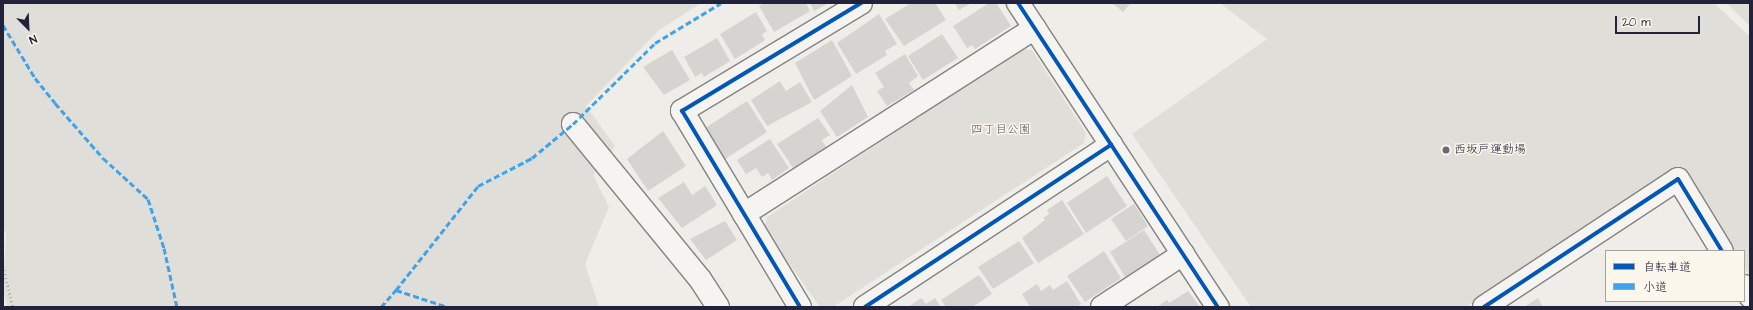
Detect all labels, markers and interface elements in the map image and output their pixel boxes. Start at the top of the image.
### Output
north arrow [8,8,48,48]
scale bar [1617,8,1702,34]
text: 20 m [1622,14,1651,31]
text: N [27,31,39,48]
park label: 四丁目公園 [971,123,1031,137]
place label: 西坂戸運動場 [1454,143,1526,157]
marker: 西坂戸運動場 [1441,145,1451,155]
legend [1605,250,1745,302]
text: 自転車道 [1643,259,1691,276]
text: 小道 [1643,279,1667,296]

